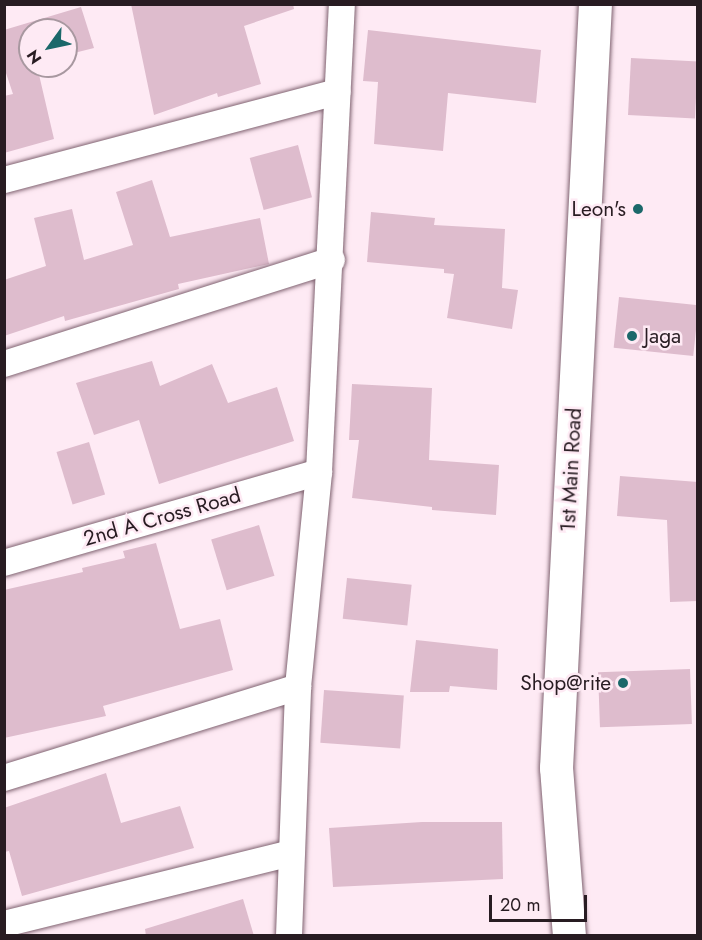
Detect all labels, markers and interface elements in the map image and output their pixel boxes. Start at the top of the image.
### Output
north arrow [18,18,78,78]
text: N [21,45,47,69]
place label: Leon's [572,196,626,222]
marker: Leon's [631,202,645,216]
place label: Jaga [644,323,681,349]
marker: Jaga [625,329,639,343]
street label: 1st Main Road [555,407,587,533]
street label: 2nd A Cross Road [80,482,244,552]
place label: Shop@rite [520,670,611,696]
marker: Shop@rite [616,676,630,690]
scale bar [492,883,590,921]
text: 20 m [500,892,540,918]

